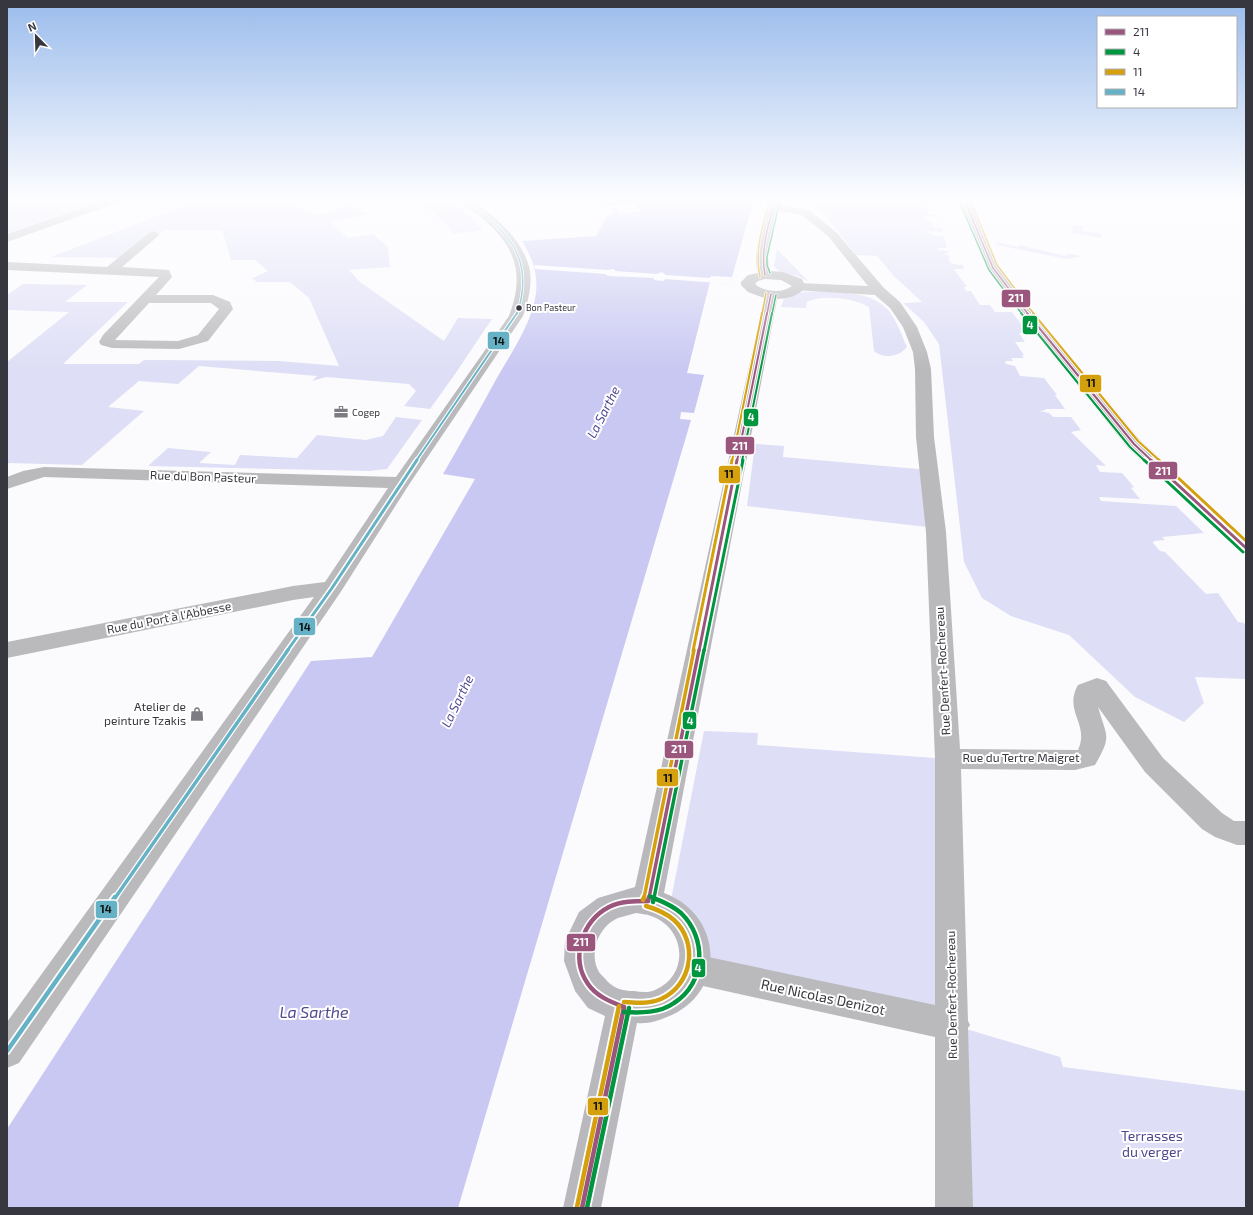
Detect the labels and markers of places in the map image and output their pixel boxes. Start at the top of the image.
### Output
place label: Bon Pasteur [526,302,576,313]
marker: Bon Pasteur [514,303,524,313]
office icon: Cogep [333,404,349,420]
place label: Cogep [352,406,380,418]
place label: Atelier de peinture Tzakis [104,699,186,727]
shop icon: Atelier de peinture Tzakis [189,706,205,722]

